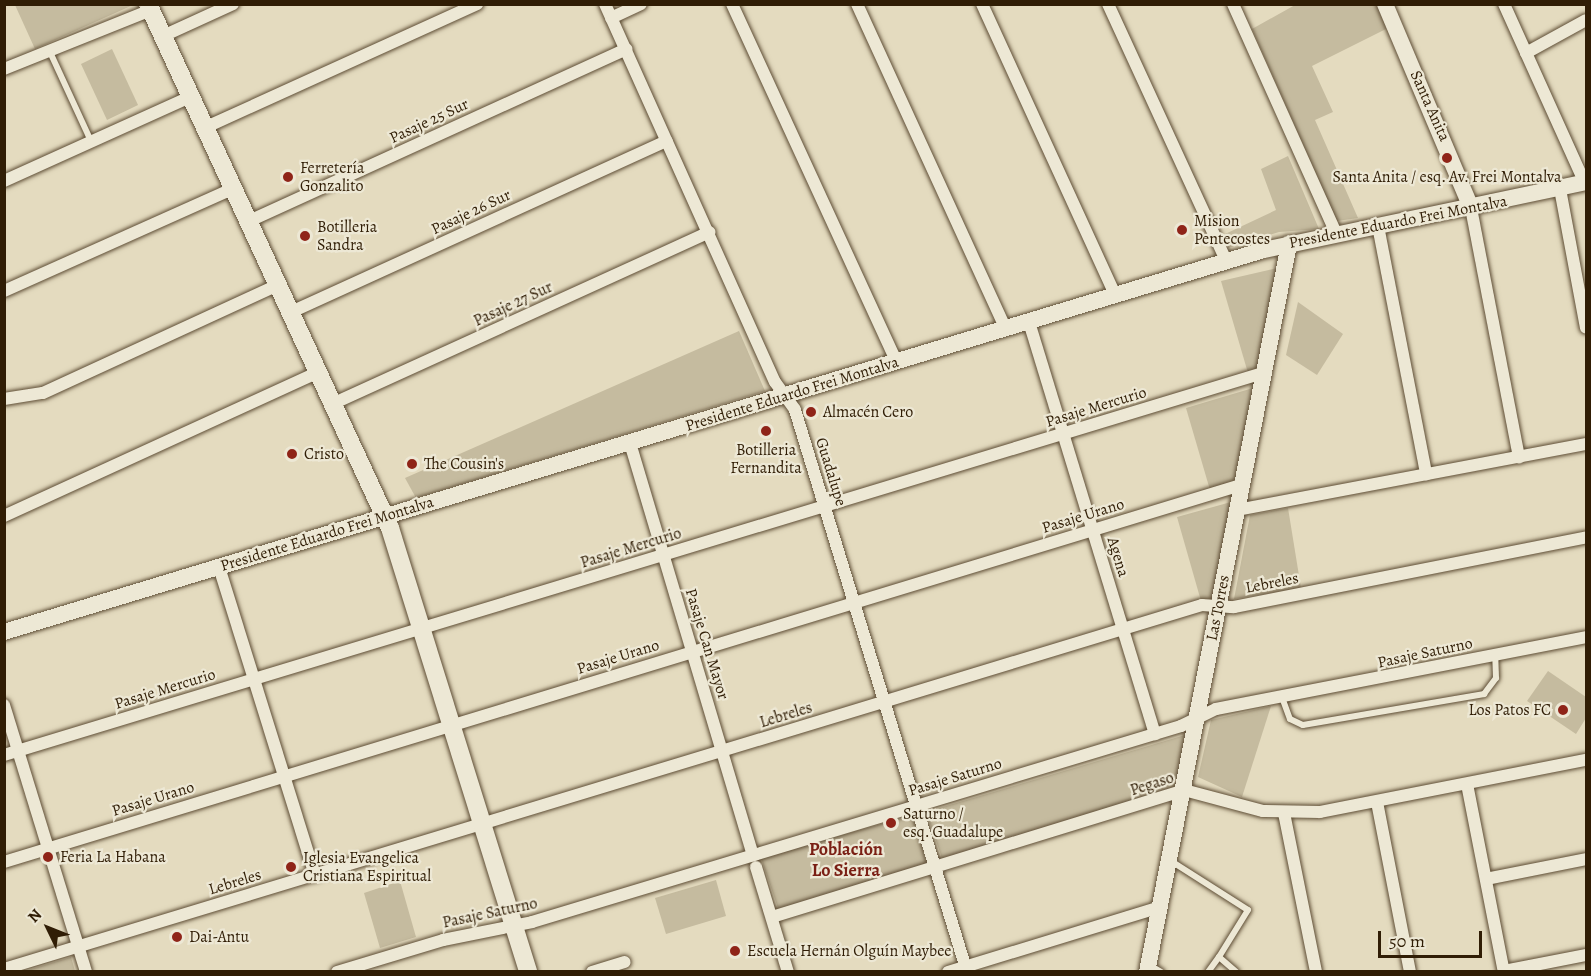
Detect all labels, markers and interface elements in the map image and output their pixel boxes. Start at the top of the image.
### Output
street label: Santa Anita [1406,68,1454,144]
street label: Pasaje 25 Sur [386,94,472,148]
marker: Santa Anita / esq. Av. Frei Montalva [1440,151,1454,165]
place label: Ferretería Gonzalito [300,158,364,196]
place label: Santa Anita / esq. Av. Frei Montalva [1332,167,1562,187]
marker: Ferretería Gonzalito [281,170,295,184]
street label: Pasaje 26 Sur [428,185,514,239]
street label: Presidente Eduardo Frei Montalva [1287,191,1509,253]
place label: Mision Pentecostes [1194,211,1270,249]
place label: Botilleria Sandra [317,217,377,255]
marker: Mision Pentecostes [1175,223,1189,237]
marker: Botilleria Sandra [298,229,312,243]
street label: Pasaje 27 Sur [470,277,556,331]
street label: Presidente Eduardo Frei Montalva [683,352,901,436]
street label: Pasaje Mercurio [1043,383,1149,431]
place label: Almacén Cero [823,402,913,422]
marker: Almacén Cero [804,405,818,419]
marker: Botilleria Fernandita [759,424,773,438]
street label: Guadalupe [811,435,851,509]
place label: Botilleria Fernandita [730,440,802,478]
place label: Cristo [304,444,344,464]
marker: Cristo [285,447,299,461]
place label: The Cousin's [424,454,504,474]
marker: The Cousin's [405,457,419,471]
street label: Presidente Eduardo Frei Montalva [218,492,436,576]
street label: Pasaje Urano [1040,494,1126,538]
street label: Pasaje Mercurio [578,524,684,572]
street label: Agena [1103,535,1133,579]
street label: Lebreles [1244,568,1300,598]
street label: Las Torres [1202,573,1234,643]
street label: Pasaje Can Mayor [681,586,733,702]
street label: Pasaje Saturno [1376,634,1474,672]
street label: Pasaje Urano [575,635,661,679]
street label: Pasaje Mercurio [112,665,218,713]
street label: Lebreles [757,698,815,732]
place label: Los Patos FC [1468,700,1551,720]
marker: Los Patos FC [1556,703,1570,717]
street label: Pasaje Saturno [906,754,1004,800]
street label: Pegaso [1128,768,1176,800]
street label: Pasaje Urano [110,777,196,821]
place label: Saturno / esq. Guadalupe [903,804,1004,842]
marker: Saturno / esq. Guadalupe [884,816,898,830]
district label: Población Lo Sierra [809,839,883,882]
place label: Feria La Habana [60,847,166,867]
place label: Iglesia Evangelica Cristiana Espiritual [303,848,431,886]
marker: Feria La Habana [41,850,55,864]
marker: Iglesia Evangelica Cristiana Espiritual [284,860,298,874]
street label: Lebreles [206,865,264,899]
street label: Pasaje Saturno [441,894,539,932]
north arrow [18,898,78,958]
text: N [23,904,47,927]
scale bar [1381,919,1484,957]
place label: Dai-Antu [189,927,249,947]
text: 50 m [1389,929,1425,953]
marker: Dai-Antu [170,930,184,944]
place label: Escuela Hernán Olguín Maybee [747,941,951,961]
marker: Escuela Hernán Olguín Maybee [728,944,742,958]

